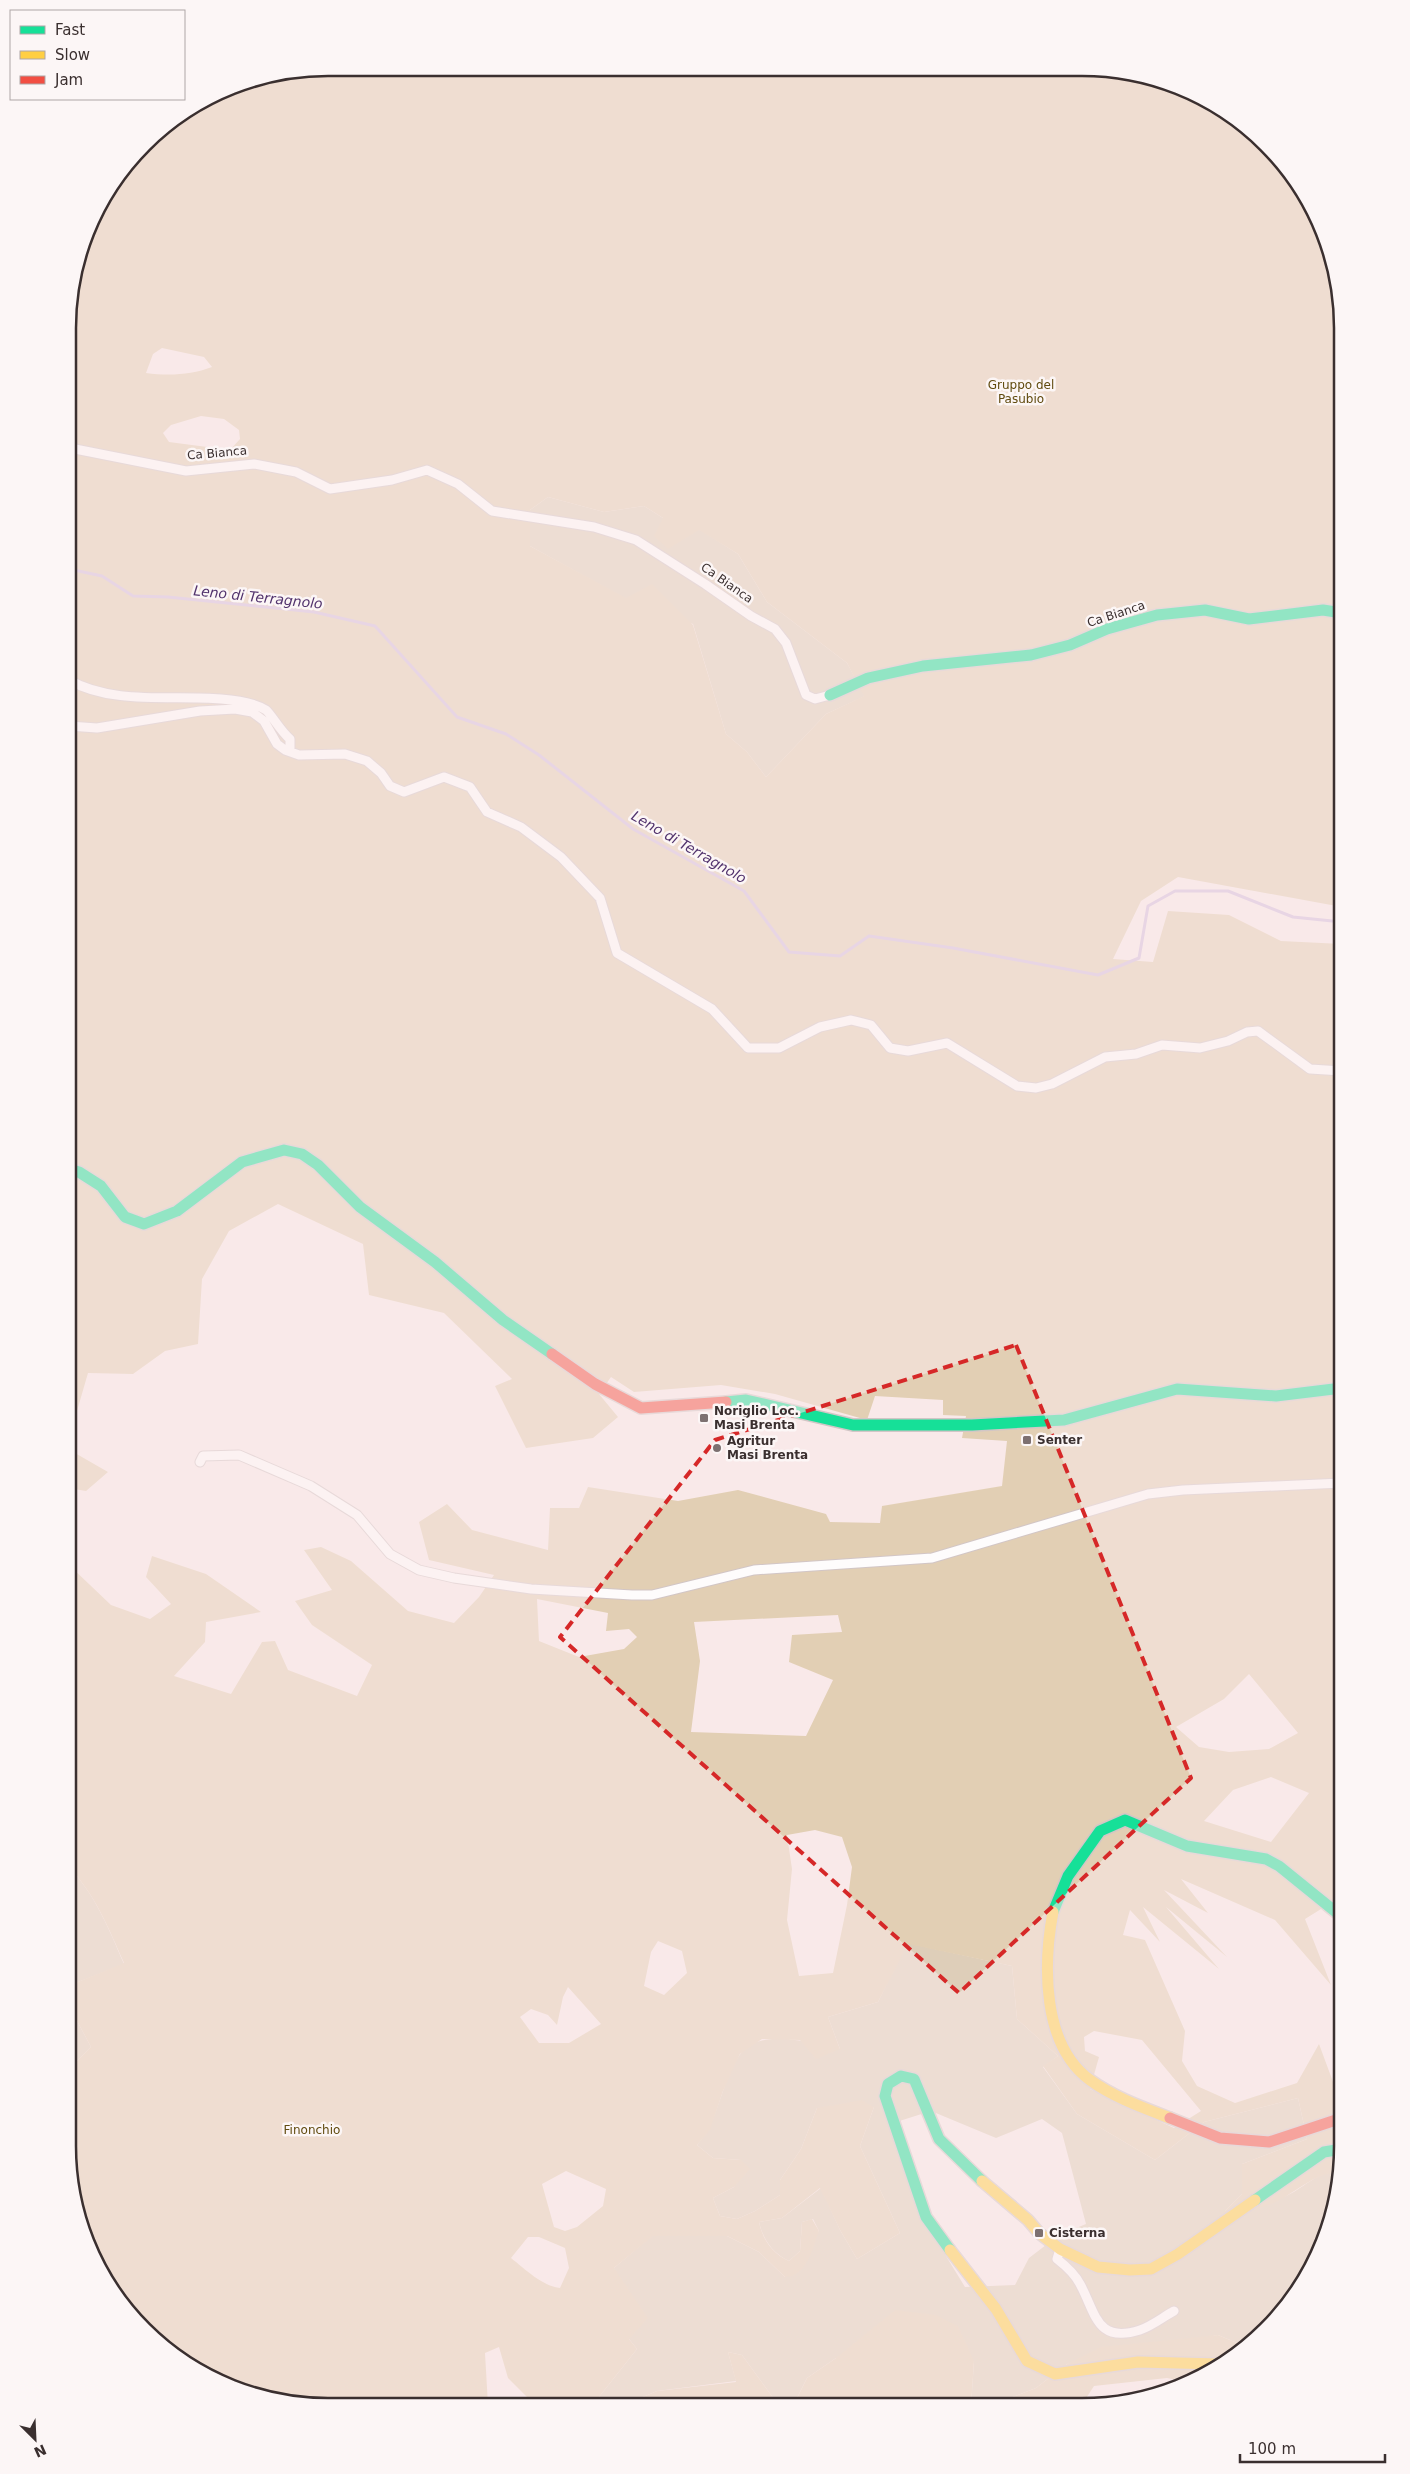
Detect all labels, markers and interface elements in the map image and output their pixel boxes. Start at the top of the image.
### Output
legend [10,10,185,100]
text: Fast [55,21,85,39]
text: Slow [55,46,90,64]
text: Jam [54,71,83,89]
park label: Gruppo del Pasubio [988,378,1054,406]
street label: Ca Bianca [186,443,248,463]
street label: Ca Bianca [698,560,756,606]
water label: Leno di Terragnolo [193,582,323,612]
street label: Ca Bianca [1085,598,1147,630]
water label: Leno di Terragnolo [629,808,749,886]
place label: Noriglio Loc. Masi Brenta [714,1404,799,1432]
marker: Noriglio Loc. Masi Brenta [698,1412,710,1424]
place label: Senter [1037,1433,1082,1447]
place label: Agritur Masi Brenta [727,1434,808,1462]
marker: Senter [1021,1434,1033,1446]
marker: Agritur Masi Brenta [711,1442,723,1454]
park label: Finonchio [284,2123,340,2137]
place label: Cisterna [1049,2226,1106,2240]
marker: Cisterna [1033,2227,1045,2239]
north arrow [10,2414,60,2464]
scale bar [1240,2432,1385,2464]
text: 100 m [1248,2440,1296,2458]
text: N [32,2441,49,2461]

